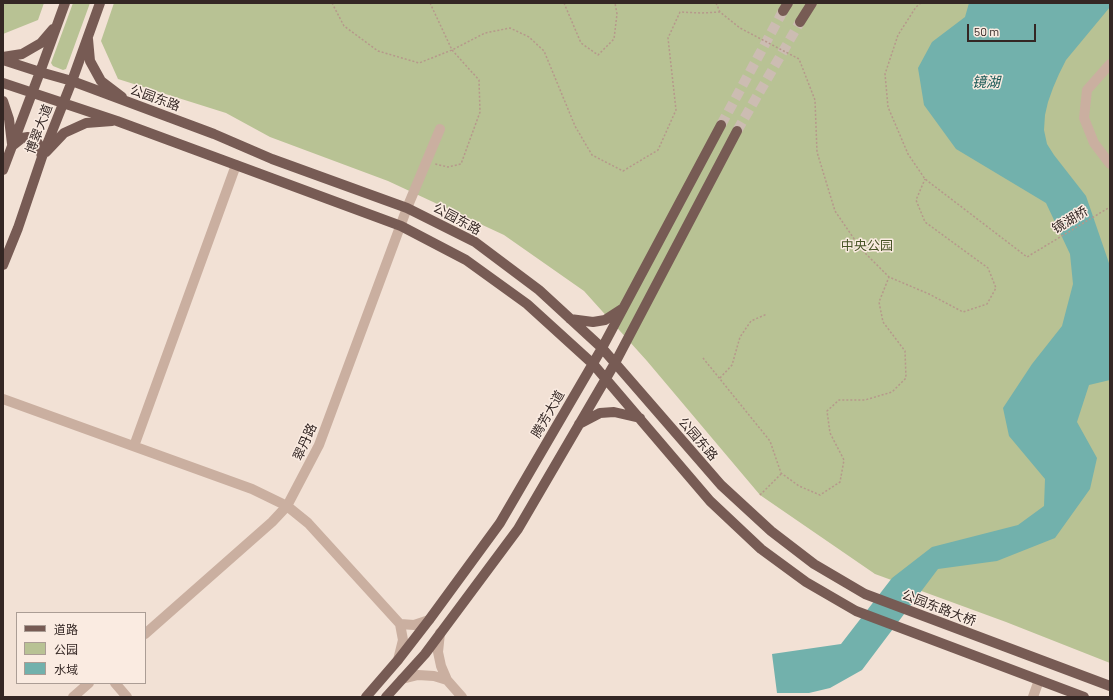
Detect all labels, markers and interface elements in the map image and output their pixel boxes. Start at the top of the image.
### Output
scale bar [969,16,1038,42]
text: 50 m [974,24,999,38]
water label: 镜湖 [972,74,1000,90]
street label: 公园东路 [128,82,182,114]
street label: 博翠大道 [22,102,56,156]
street label: 公园东路 [430,200,484,238]
street label: 镜湖桥 [1049,203,1091,237]
park label: 中央公园 [841,238,893,254]
street label: 腾芳大道 [528,388,568,440]
street label: 公园东路 [675,414,721,464]
street label: 翠丹路 [290,421,320,463]
street label: 公园东路大桥 [900,587,978,629]
legend [16,612,146,684]
text: 道路 [54,622,78,636]
text: 公园 [54,642,78,656]
text: 水域 [54,662,78,676]

